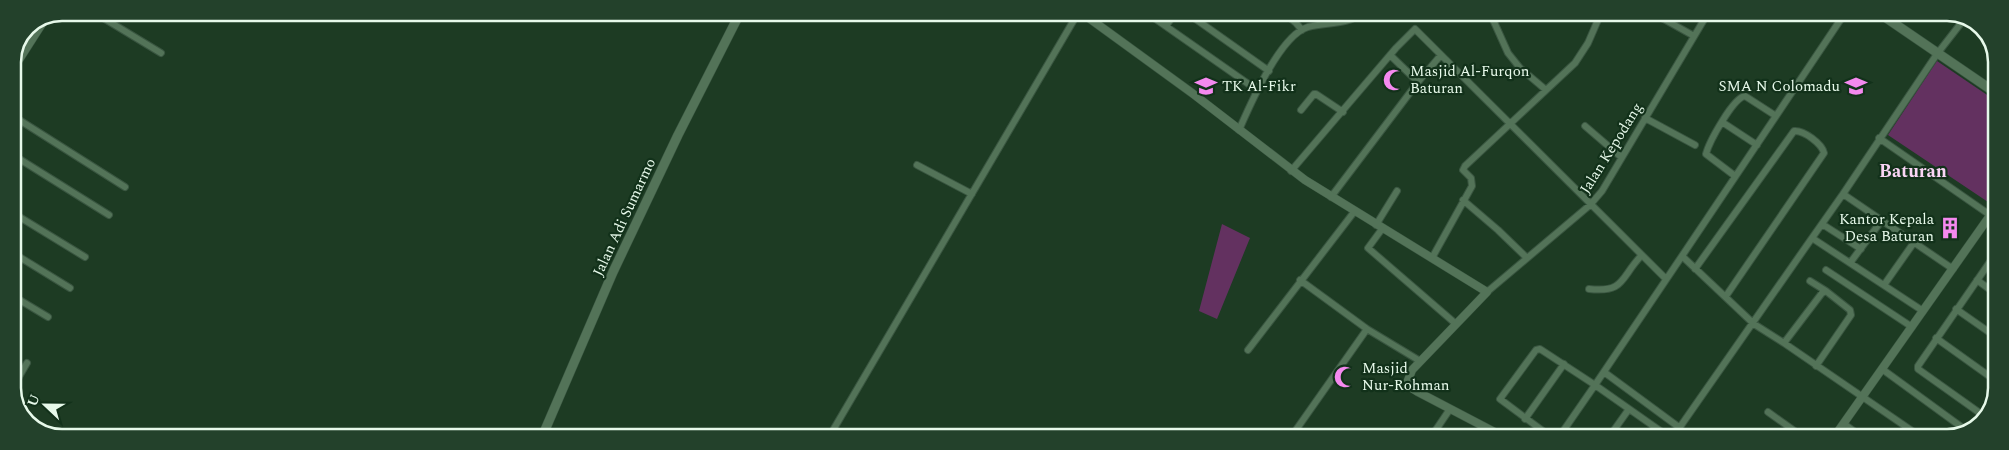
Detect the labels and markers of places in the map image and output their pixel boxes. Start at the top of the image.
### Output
place label: Masjid Al-Furqon Baturan [1410,60,1530,100]
mosque icon: Masjid Al-Furqon Baturan [1381,67,1407,93]
school or university icon: TK Al-Fikr [1193,73,1219,99]
school or university icon: SMA N Colomadu [1843,73,1869,99]
place label: TK Al-Fikr [1222,75,1296,98]
place label: SMA N Colomadu [1718,75,1840,98]
place label: Kantor Kepala Desa Baturan [1839,208,1935,248]
building icon: Kantor Kepala Desa Baturan [1937,215,1963,241]
place label: Masjid Nur-Rohman [1362,357,1450,397]
mosque icon: Masjid Nur-Rohman [1332,364,1358,390]

